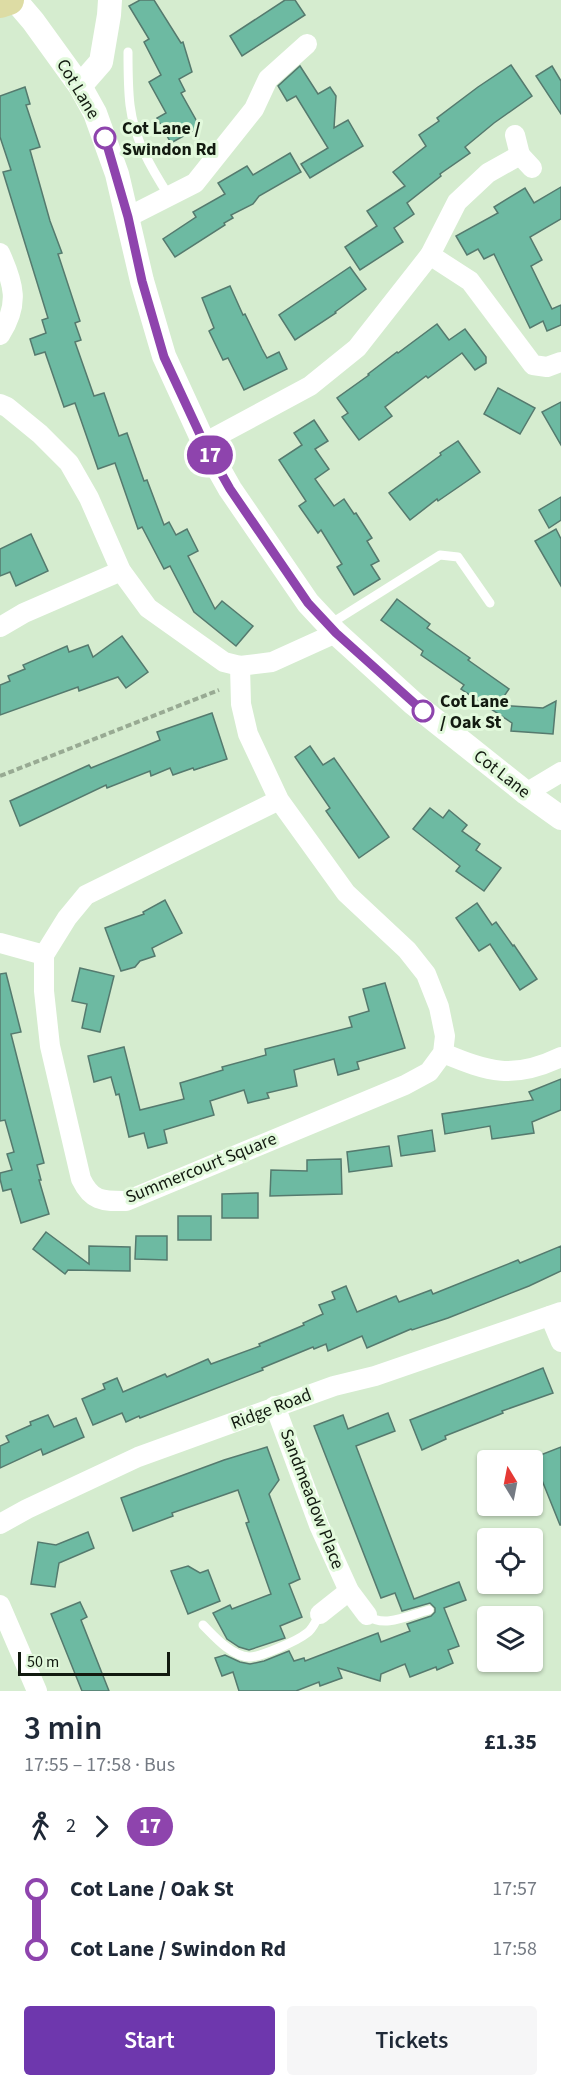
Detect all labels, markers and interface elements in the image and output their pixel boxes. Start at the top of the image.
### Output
street label: Cot Lane [50,54,106,124]
place label: Cot Lane / Swindon Rd [122,116,217,162]
marker: Cot Lane / Swindon Rd [94,127,116,149]
line badge: 17 [183,436,237,474]
text: 17 [199,440,221,470]
place label: Cot Lane / Oak St [440,689,509,735]
marker: Cot Lane / Oak St [412,700,434,722]
street label: Cot Lane [468,744,536,804]
street label: Summercourt Square [122,1126,280,1210]
street label: Ridge Road [227,1382,315,1436]
street label: Sandmeadow Place [274,1425,350,1573]
north arrow [477,1450,543,1516]
map controls [477,1450,543,1672]
button: locate [477,1528,543,1594]
button: layers [477,1606,543,1672]
scale bar [18,1649,170,1676]
text: 50 m [27,1651,59,1673]
text: 3 min [24,1705,102,1752]
text: £1.35 [484,1726,537,1758]
text: 17:55 – 17:58 · Bus [24,1751,175,1779]
icon: walk [24,1810,57,1843]
icon: forward [85,1810,118,1843]
text: 17 [139,1811,161,1841]
text: 2 [66,1812,76,1840]
text: Cot Lane / Oak St [70,1873,234,1905]
text: 17:57 [492,1875,537,1903]
text: Cot Lane / Swindon Rd [70,1933,286,1965]
text: 17:58 [492,1935,537,1963]
button: Start [24,2006,275,2075]
button: Tickets [287,2006,537,2075]

